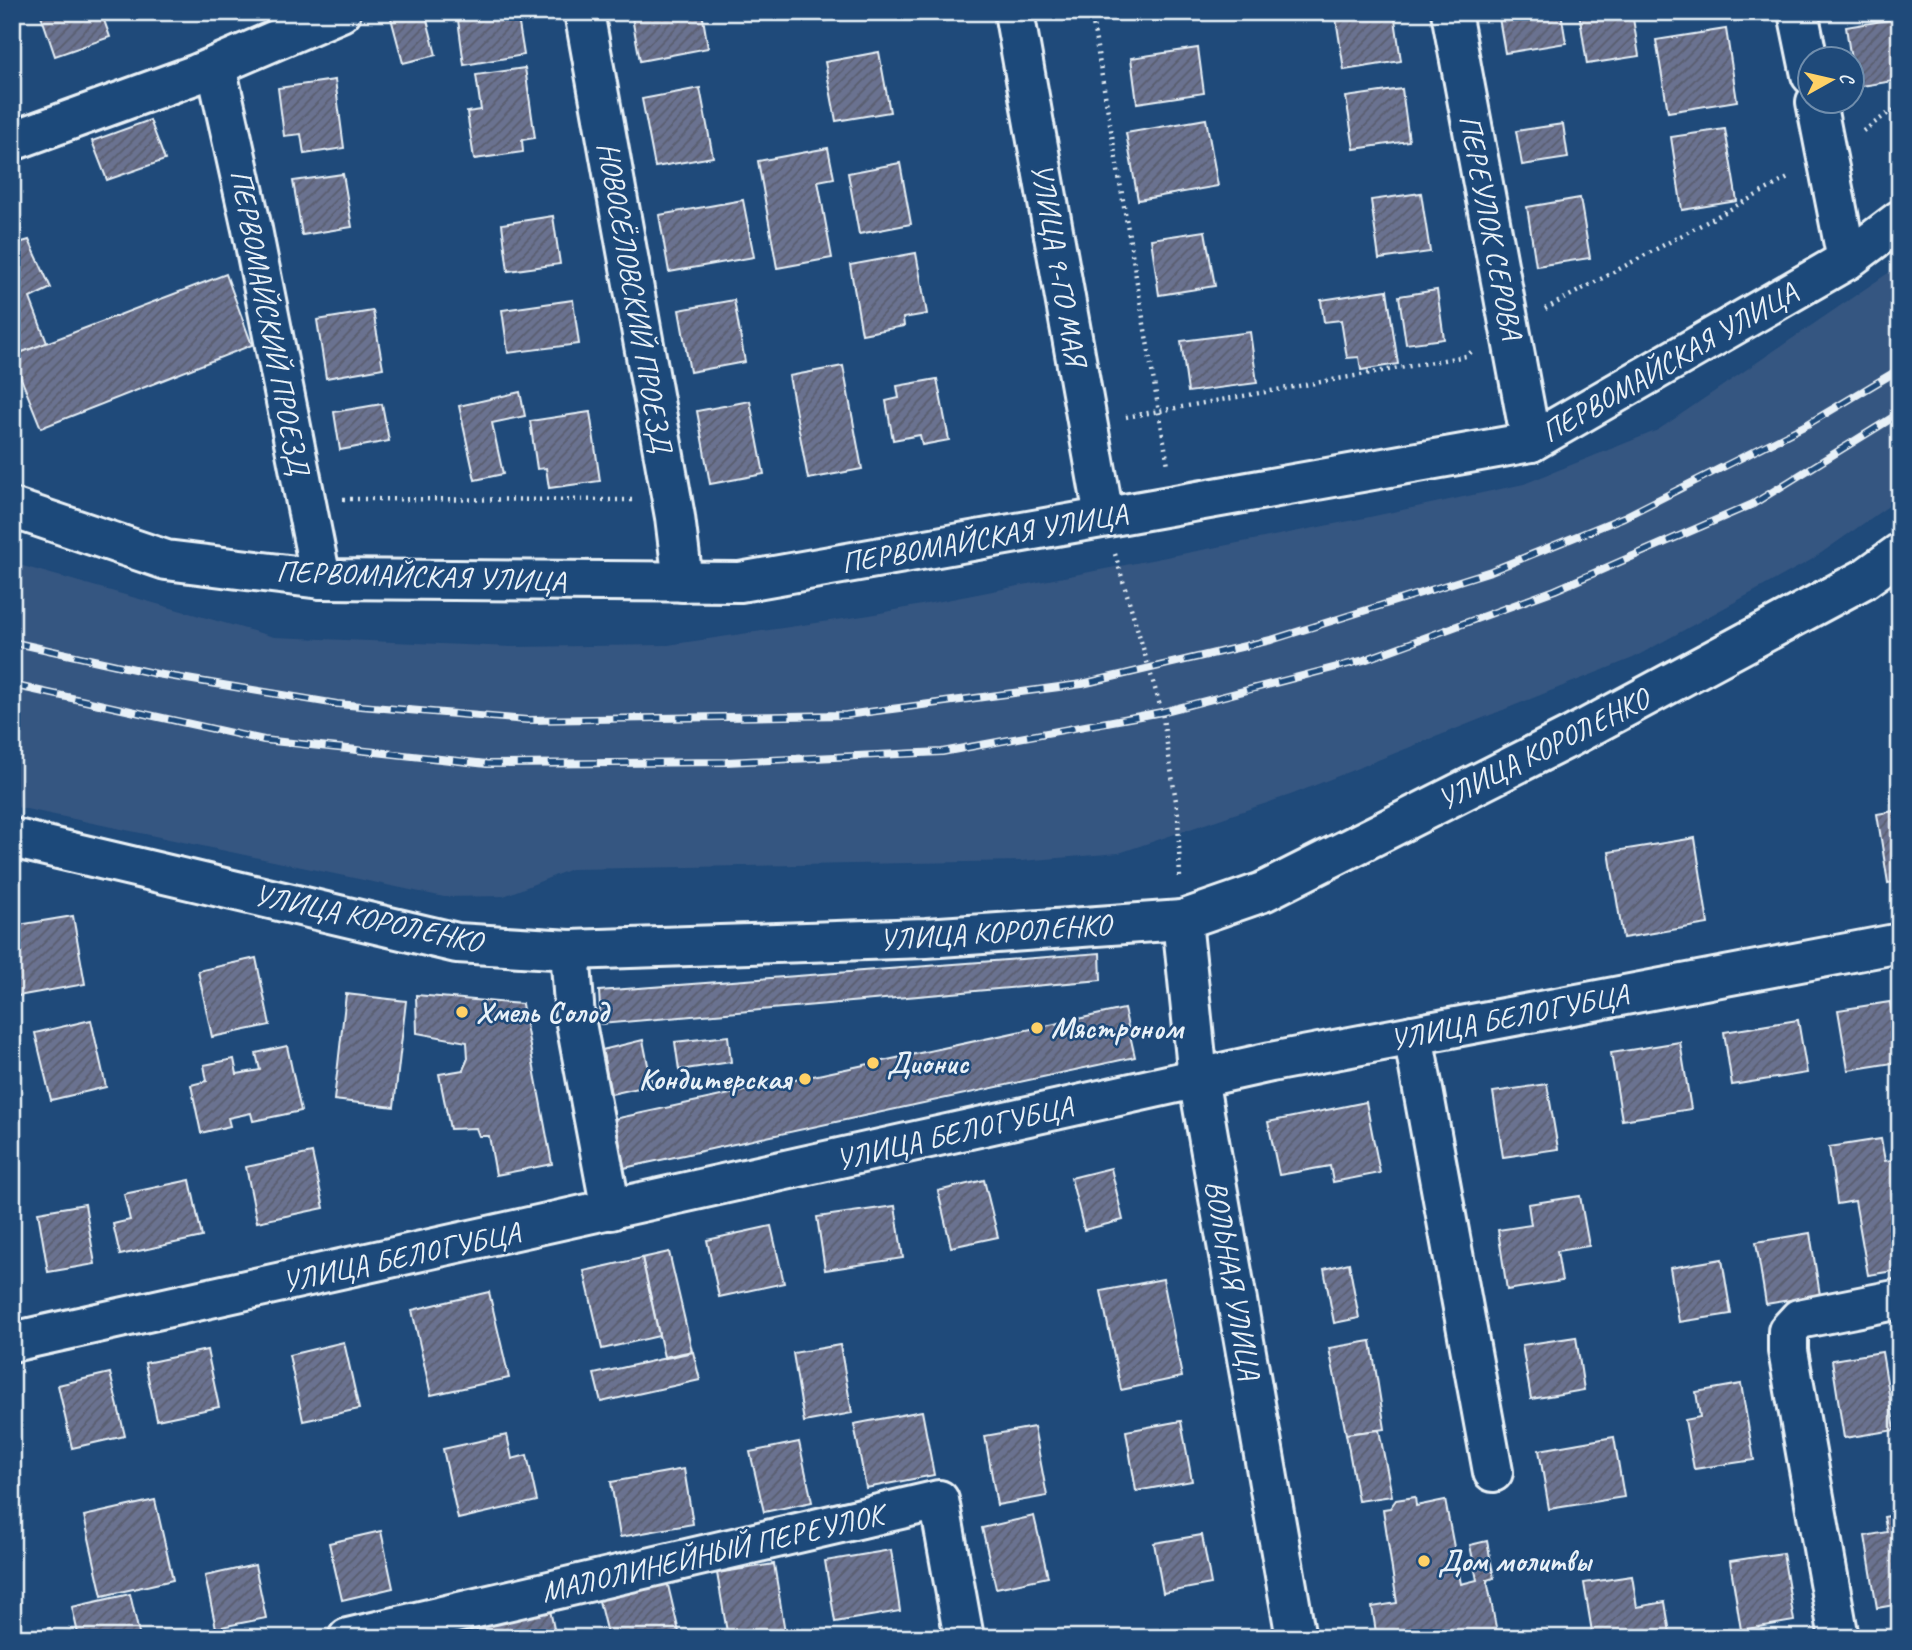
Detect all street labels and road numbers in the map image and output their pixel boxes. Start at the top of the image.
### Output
street label: ПЕРЕУЛОК СЕРОВА [1451,112,1532,344]
street label: НОВОСЁЛОВСКИЙ ПРОЕЗД [589,139,681,457]
street label: УЛИЦА 9-ГО МАЯ [1023,160,1096,372]
street label: ПЕРВОМАЙСКИЙ ПРОЕЗД [222,166,319,480]
street label: ПЕРВОМАЙСКАЯ УЛИЦА [1534,273,1805,451]
street label: ПЕРВОМАЙСКАЯ УЛИЦА [838,494,1131,582]
street label: ПЕРВОМАЙСКАЯ УЛИЦА [276,552,567,600]
street label: УЛИЦА КОРОЛЕНКО [1431,678,1658,819]
street label: УЛИЦА КОРОЛЕНКО [251,875,488,961]
street label: УЛИЦА КОРОЛЕНКО [878,905,1115,959]
street label: УЛИЦА БЕЛОГУБЦА [1387,975,1633,1059]
street label: УЛИЦА БЕЛОГУБЦА [832,1087,1078,1179]
street label: ВОЛЬНАЯ УЛИЦА [1197,1177,1269,1384]
street label: УЛИЦА БЕЛОГУБЦА [279,1213,525,1301]
street label: МАЛОЛИНЕЙНЫЙ ПЕРЕУЛОК [537,1494,892,1611]

